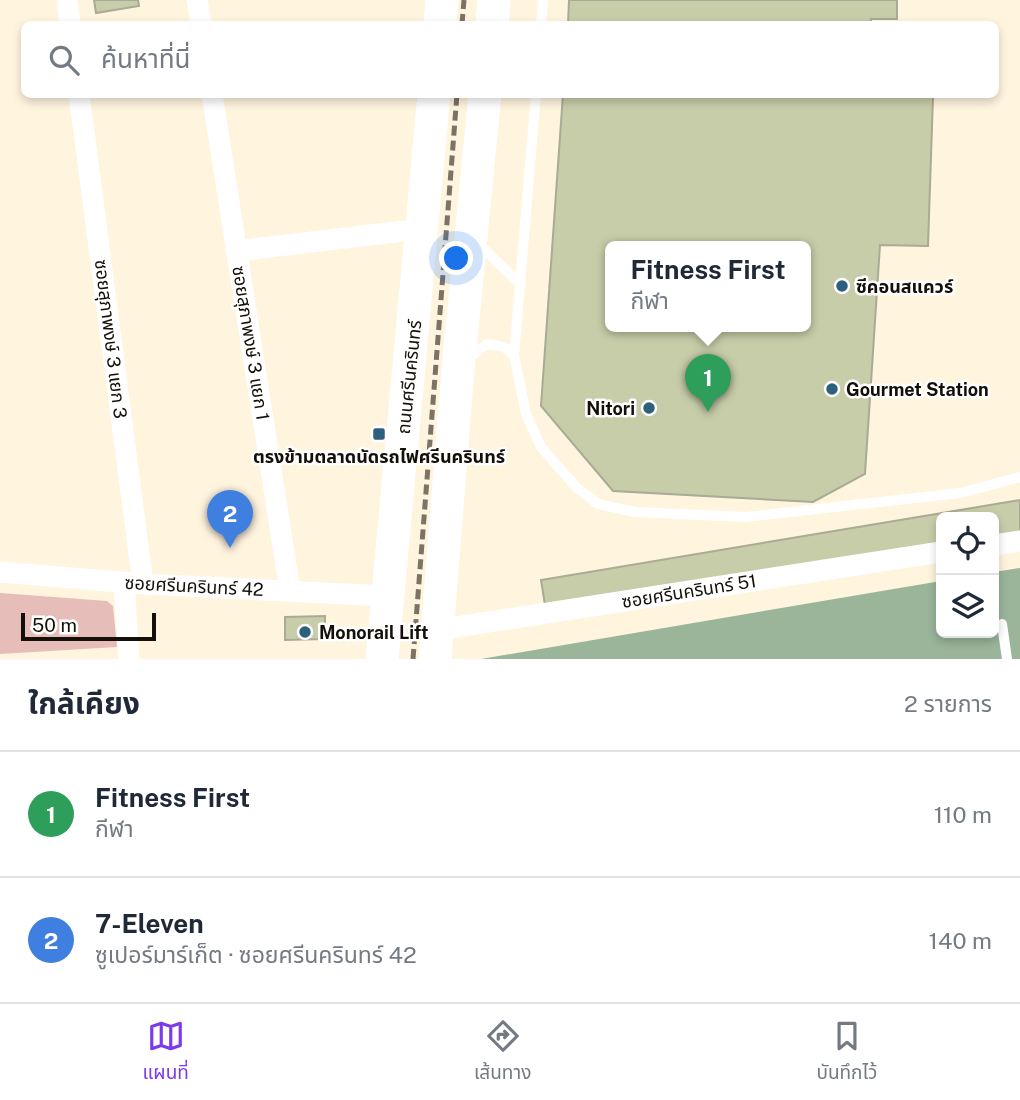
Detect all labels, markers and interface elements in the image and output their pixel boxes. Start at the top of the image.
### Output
search box [21,21,999,98]
icon: search [45,41,83,79]
text: ค้นหาที่นี่ [101,43,191,74]
your location [439,241,473,275]
popup [605,241,811,332]
text: Fitness First [630,254,786,285]
street label: ซอยสุภาพงษ์ 3 แยก 3 [90,258,131,420]
street label: ซอยสุภาพงษ์ 3 แยก 1 [227,264,274,422]
place label: ซีคอนสแควร์ [856,276,953,297]
marker: ซีคอนสแควร์ [834,278,850,294]
text: กีฬา [630,287,669,314]
street label: ถนนศรีนครินทร์ [393,318,426,435]
pin: 1 [685,354,731,412]
place label: Gourmet Station [846,379,989,400]
marker: Gourmet Station [824,381,840,397]
place label: Nitori [586,398,635,419]
marker: Nitori [641,400,657,416]
marker: ตรงข้ามตลาดนัดรถไฟศรีนครินทร์ [371,426,387,442]
place label: ตรงข้ามตลาดนัดรถไฟศรีนครินทร์ [253,446,505,467]
pin: 2 [207,490,253,548]
map controls [936,512,999,638]
button: locate [936,512,999,575]
street label: ซอยศรีนครินทร์ 51 [620,570,758,612]
street label: ซอยศรีนครินทร์ 42 [124,572,264,600]
button: layers [936,575,999,638]
scale bar [21,610,156,642]
text: 50 m [32,614,77,636]
place label: Monorail Lift [319,622,429,643]
marker: Monorail Lift [297,624,313,640]
text: ใกล้เคียง [28,685,140,721]
text: 2 รายการ [904,690,992,717]
text: Fitness First [95,782,250,813]
text: 1 [46,801,56,828]
text: 110 m [934,801,992,828]
text: กีฬา [95,815,134,842]
text: 7-Eleven [95,908,204,939]
text: 2 [44,927,58,954]
text: 140 m [929,927,992,954]
text: ซูเปอร์มาร์เก็ต · ซอยศรีนครินทร์ 42 [95,941,417,968]
tab: แผนที่ [143,1017,189,1088]
tab: เส้นทาง [474,1017,531,1088]
tab: บันทึกไว้ [816,1017,877,1088]

